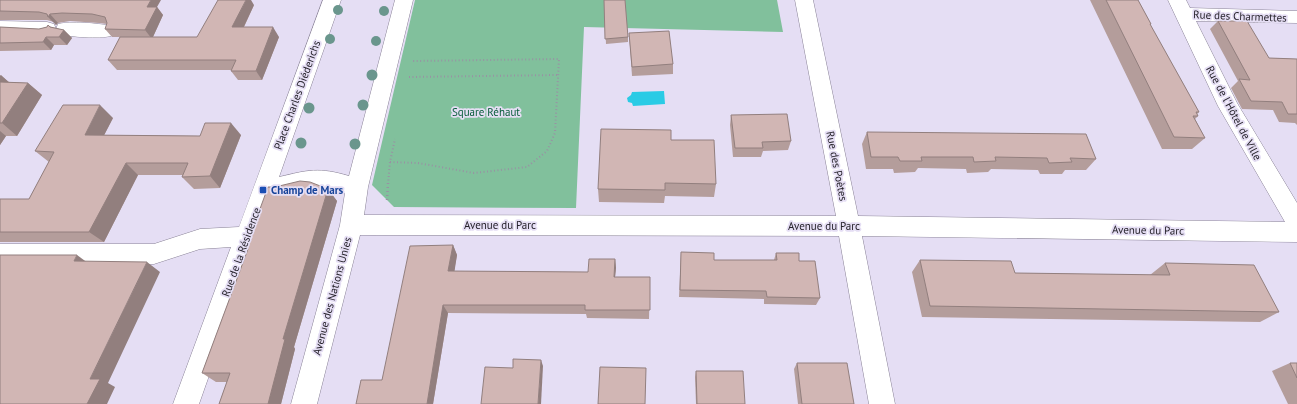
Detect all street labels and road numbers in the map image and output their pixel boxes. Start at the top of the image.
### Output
street label: Rue des Charmettes [1193,7,1287,25]
street label: Place Charles Diéderichs [271,38,323,152]
street label: Rue de l'Hôtel de Ville [1203,63,1265,163]
street label: Rue des Poètes [823,130,851,203]
street label: Rue de la Résidence [218,205,264,299]
street label: Avenue du Parc [464,218,536,232]
street label: Avenue du Parc [788,219,860,233]
street label: Avenue du Parc [1112,222,1184,238]
street label: Avenue des Nations Unies [309,235,355,357]

